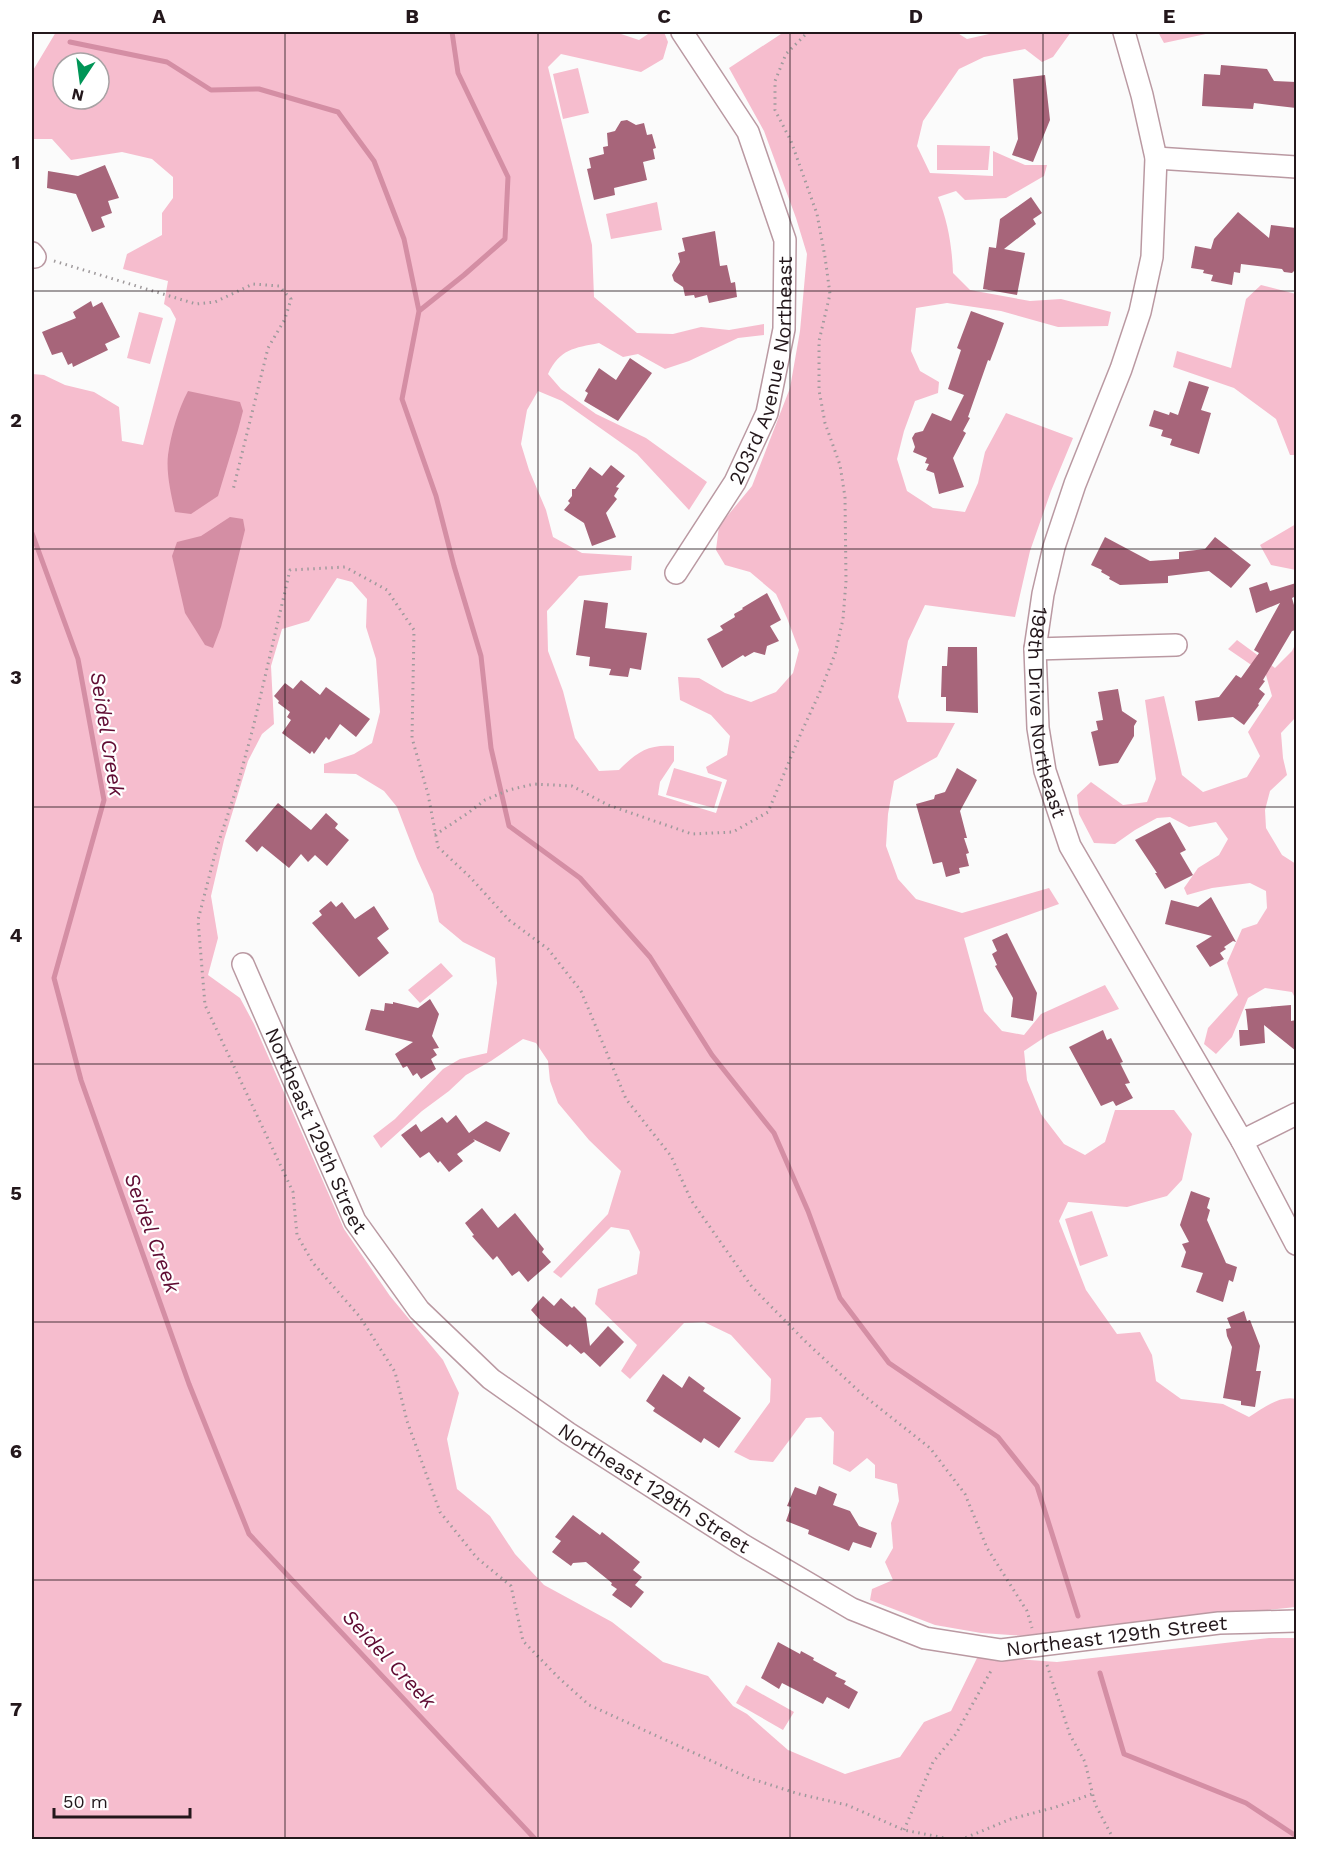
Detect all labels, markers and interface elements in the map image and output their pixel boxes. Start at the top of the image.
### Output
text: A [152,4,166,28]
text: B [405,4,419,28]
text: C [657,4,671,28]
text: D [909,4,923,28]
text: E [1163,4,1175,28]
north arrow [51,51,111,111]
text: N [70,85,86,106]
text: 1 [12,150,20,174]
street label: 203rd Avenue Northeast [723,255,797,488]
text: 2 [10,408,22,432]
street label: 198th Drive Northeast [1023,605,1072,821]
text: 3 [10,665,22,689]
water label: Seidel Creek [85,670,130,799]
text: 4 [10,923,23,947]
street label: Northeast 129th Street [260,1024,373,1239]
water label: Seidel Creek [119,1169,186,1297]
text: 5 [10,1181,22,1205]
street label: Northeast 129th Street [554,1418,755,1559]
text: 6 [10,1439,22,1463]
water label: Seidel Creek [337,1604,442,1714]
street label: Northeast 129th Street [1005,1611,1228,1661]
text: 7 [10,1697,22,1721]
scale bar [54,1781,190,1819]
text: 50 m [63,1791,108,1812]

